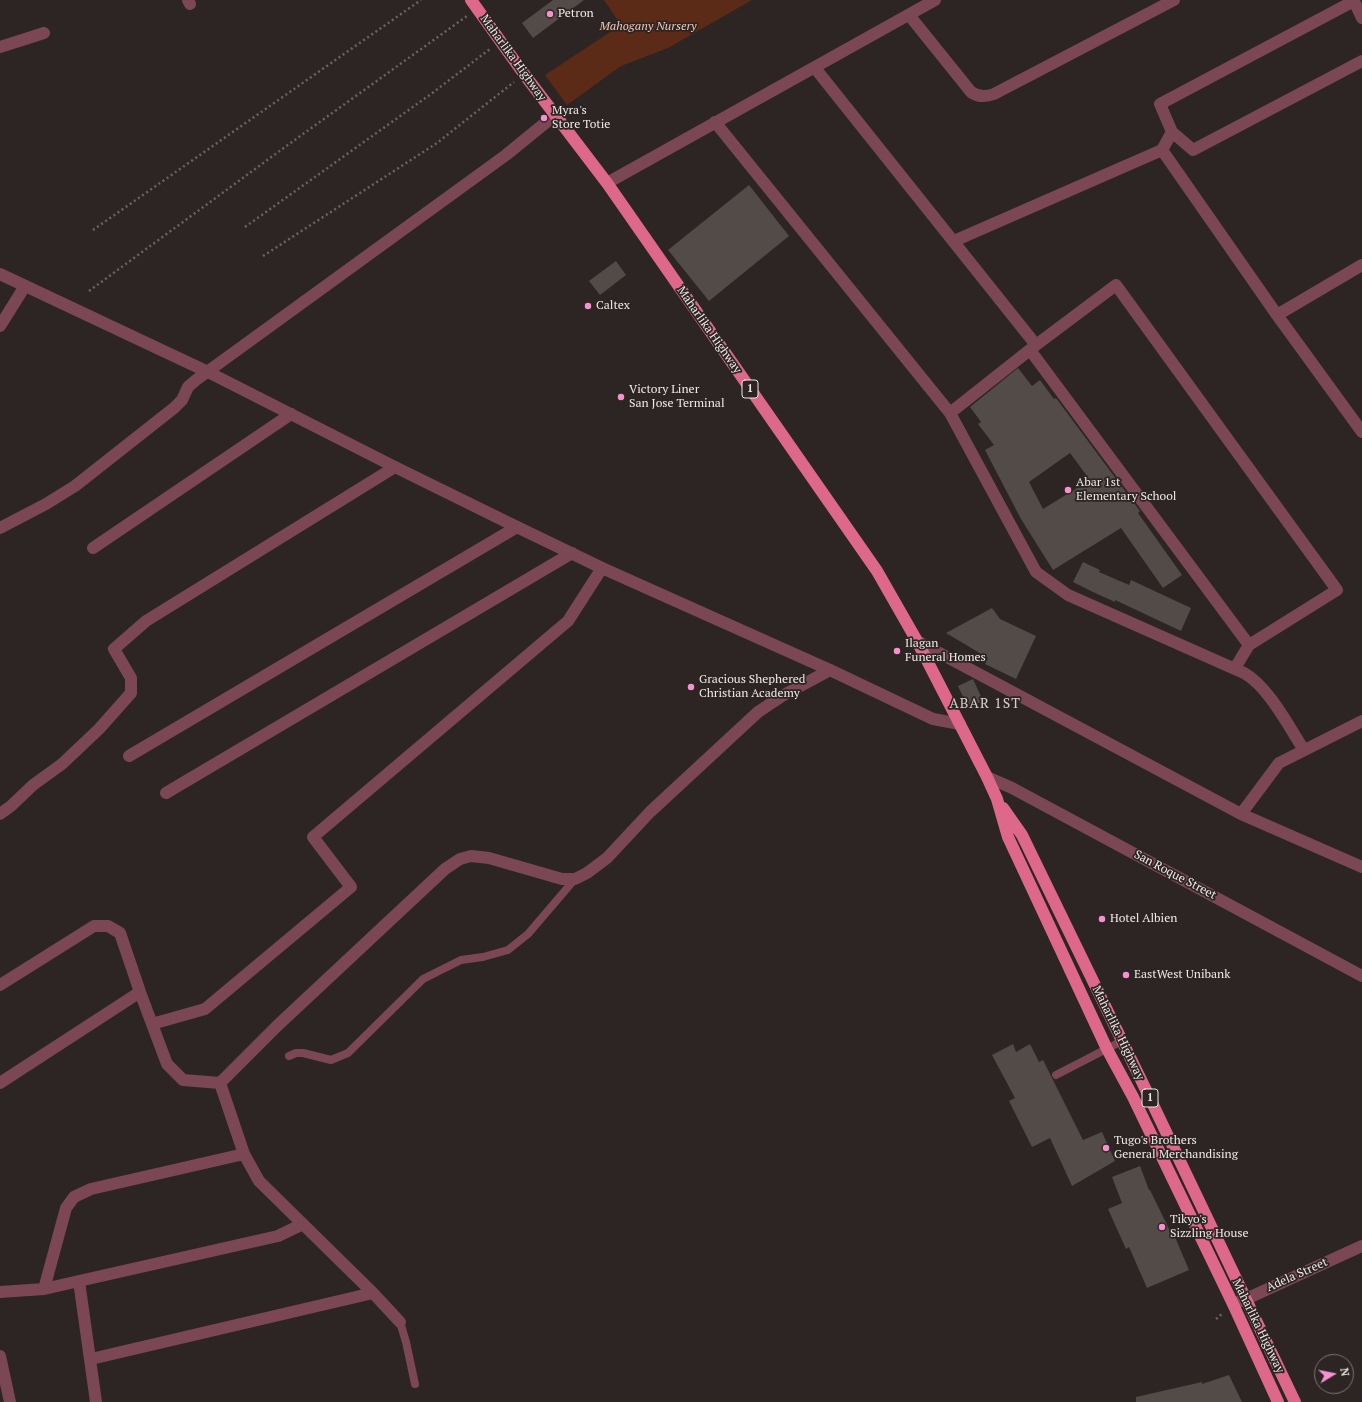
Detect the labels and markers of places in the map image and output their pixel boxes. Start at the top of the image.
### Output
place label: Petron [558,7,594,21]
marker: Petron [545,9,555,19]
place label: Myra's Store Totie [552,104,610,132]
marker: Myra's Store Totie [539,113,549,123]
place label: Caltex [596,299,630,313]
marker: Caltex [583,301,593,311]
place label: Victory Liner San Jose Terminal [629,383,724,411]
marker: Victory Liner San Jose Terminal [616,392,626,402]
place label: Abar 1st Elementary School [1076,476,1176,504]
marker: Abar 1st Elementary School [1063,485,1073,495]
place label: Ilagan Funeral Homes [905,637,986,665]
marker: Ilagan Funeral Homes [892,646,902,656]
place label: Gracious Shephered Christian Academy [699,673,805,701]
marker: Gracious Shephered Christian Academy [686,682,696,692]
place label: Hotel Albien [1110,912,1177,926]
marker: Hotel Albien [1097,914,1107,924]
place label: EastWest Unibank [1134,968,1230,982]
marker: EastWest Unibank [1121,970,1131,980]
place label: Tugo's Brothers General Merchandising [1114,1134,1238,1162]
marker: Tugo's Brothers General Merchandising [1101,1143,1111,1153]
place label: Tikyo's Sizzling House [1170,1213,1249,1241]
marker: Tikyo's Sizzling House [1157,1222,1167,1232]

